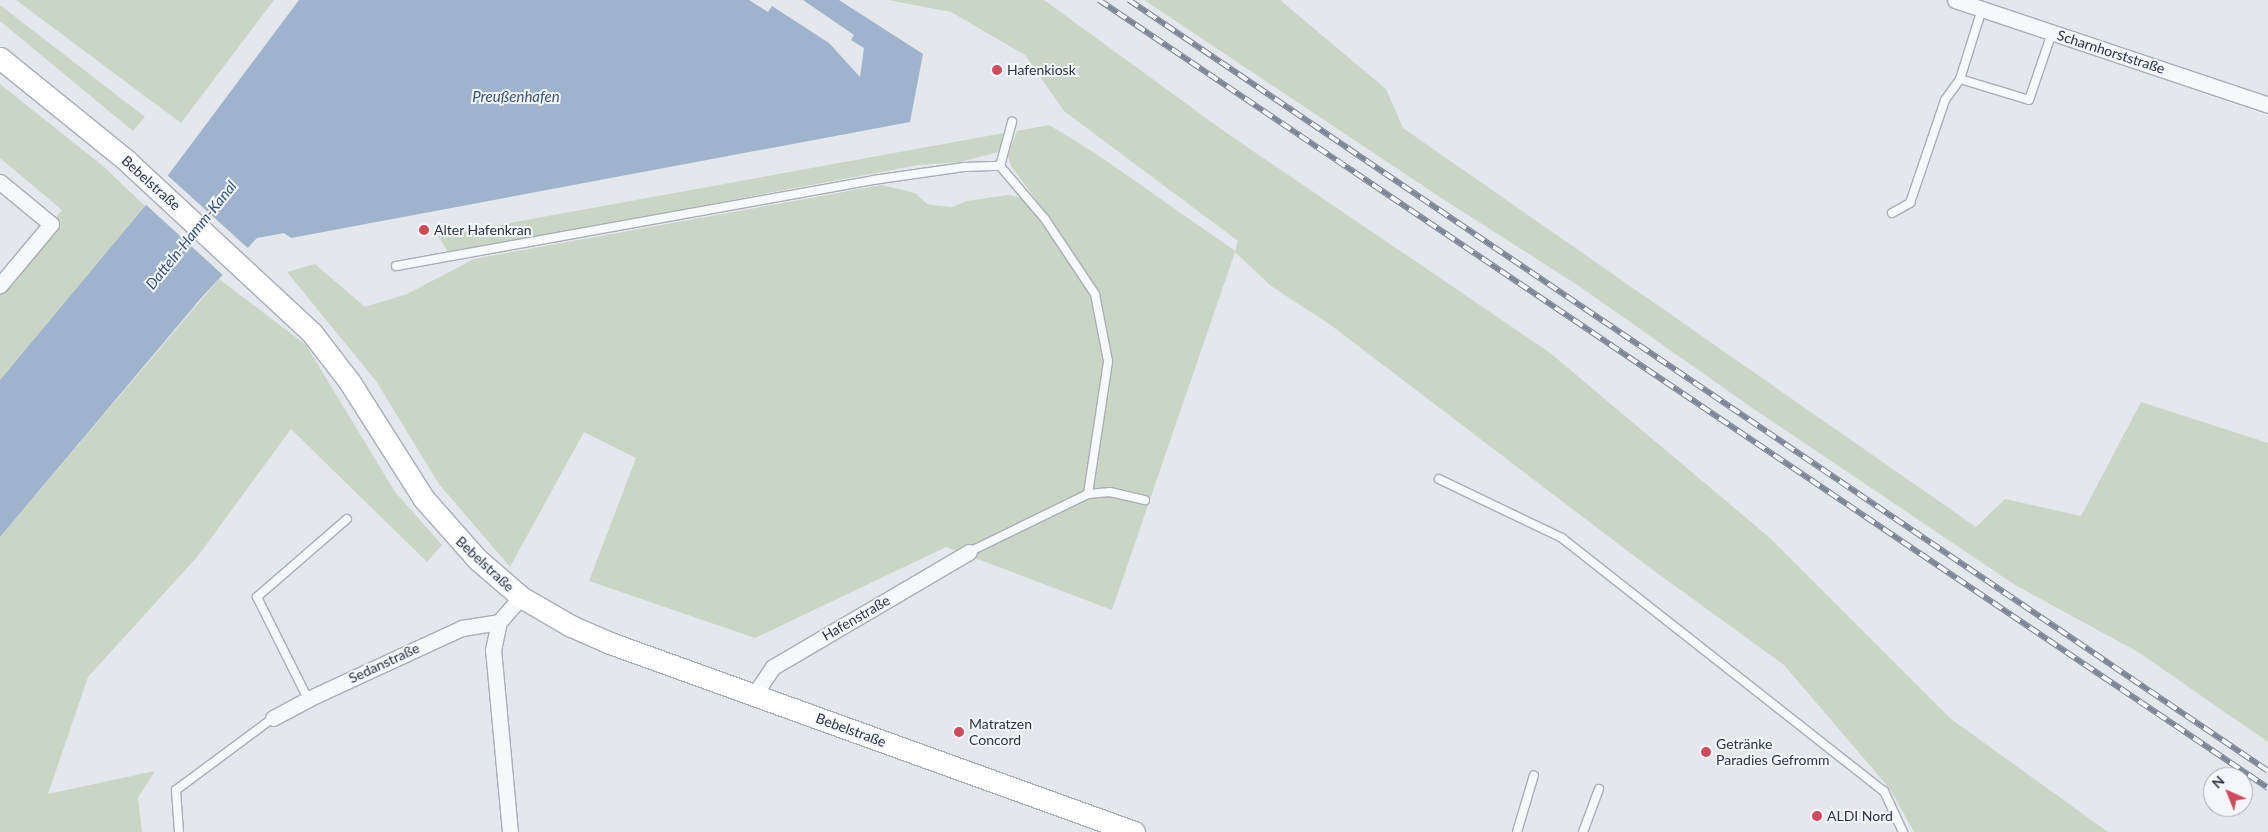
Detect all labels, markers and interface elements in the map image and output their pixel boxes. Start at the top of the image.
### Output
street label: Scharnhorststraße [2055,27,2167,77]
place label: Hafenkiosk [1007,62,1076,78]
marker: Hafenkiosk [991,64,1003,76]
water label: Preußenhafen [472,88,560,106]
street label: Bebelstraße [118,152,184,214]
water label: Datteln-Hamm-Kanal [142,177,240,293]
place label: Alter Hafenkran [434,222,532,238]
marker: Alter Hafenkran [418,224,430,236]
street label: Bebelstraße [452,533,518,595]
street label: Hafenstraße [819,592,893,644]
street label: Sedanstraße [346,639,422,687]
street label: Bebelstraße [814,710,888,750]
place label: Matratzen Concord [969,716,1032,749]
marker: Matratzen Concord [953,726,965,738]
place label: Getränke Paradies Gefromm [1716,736,1829,769]
marker: Getränke Paradies Gefromm [1700,746,1712,758]
north arrow [2203,767,2253,817]
text: N [2208,772,2228,791]
place label: ALDI Nord [1827,808,1893,824]
marker: ALDI Nord [1811,810,1823,822]

